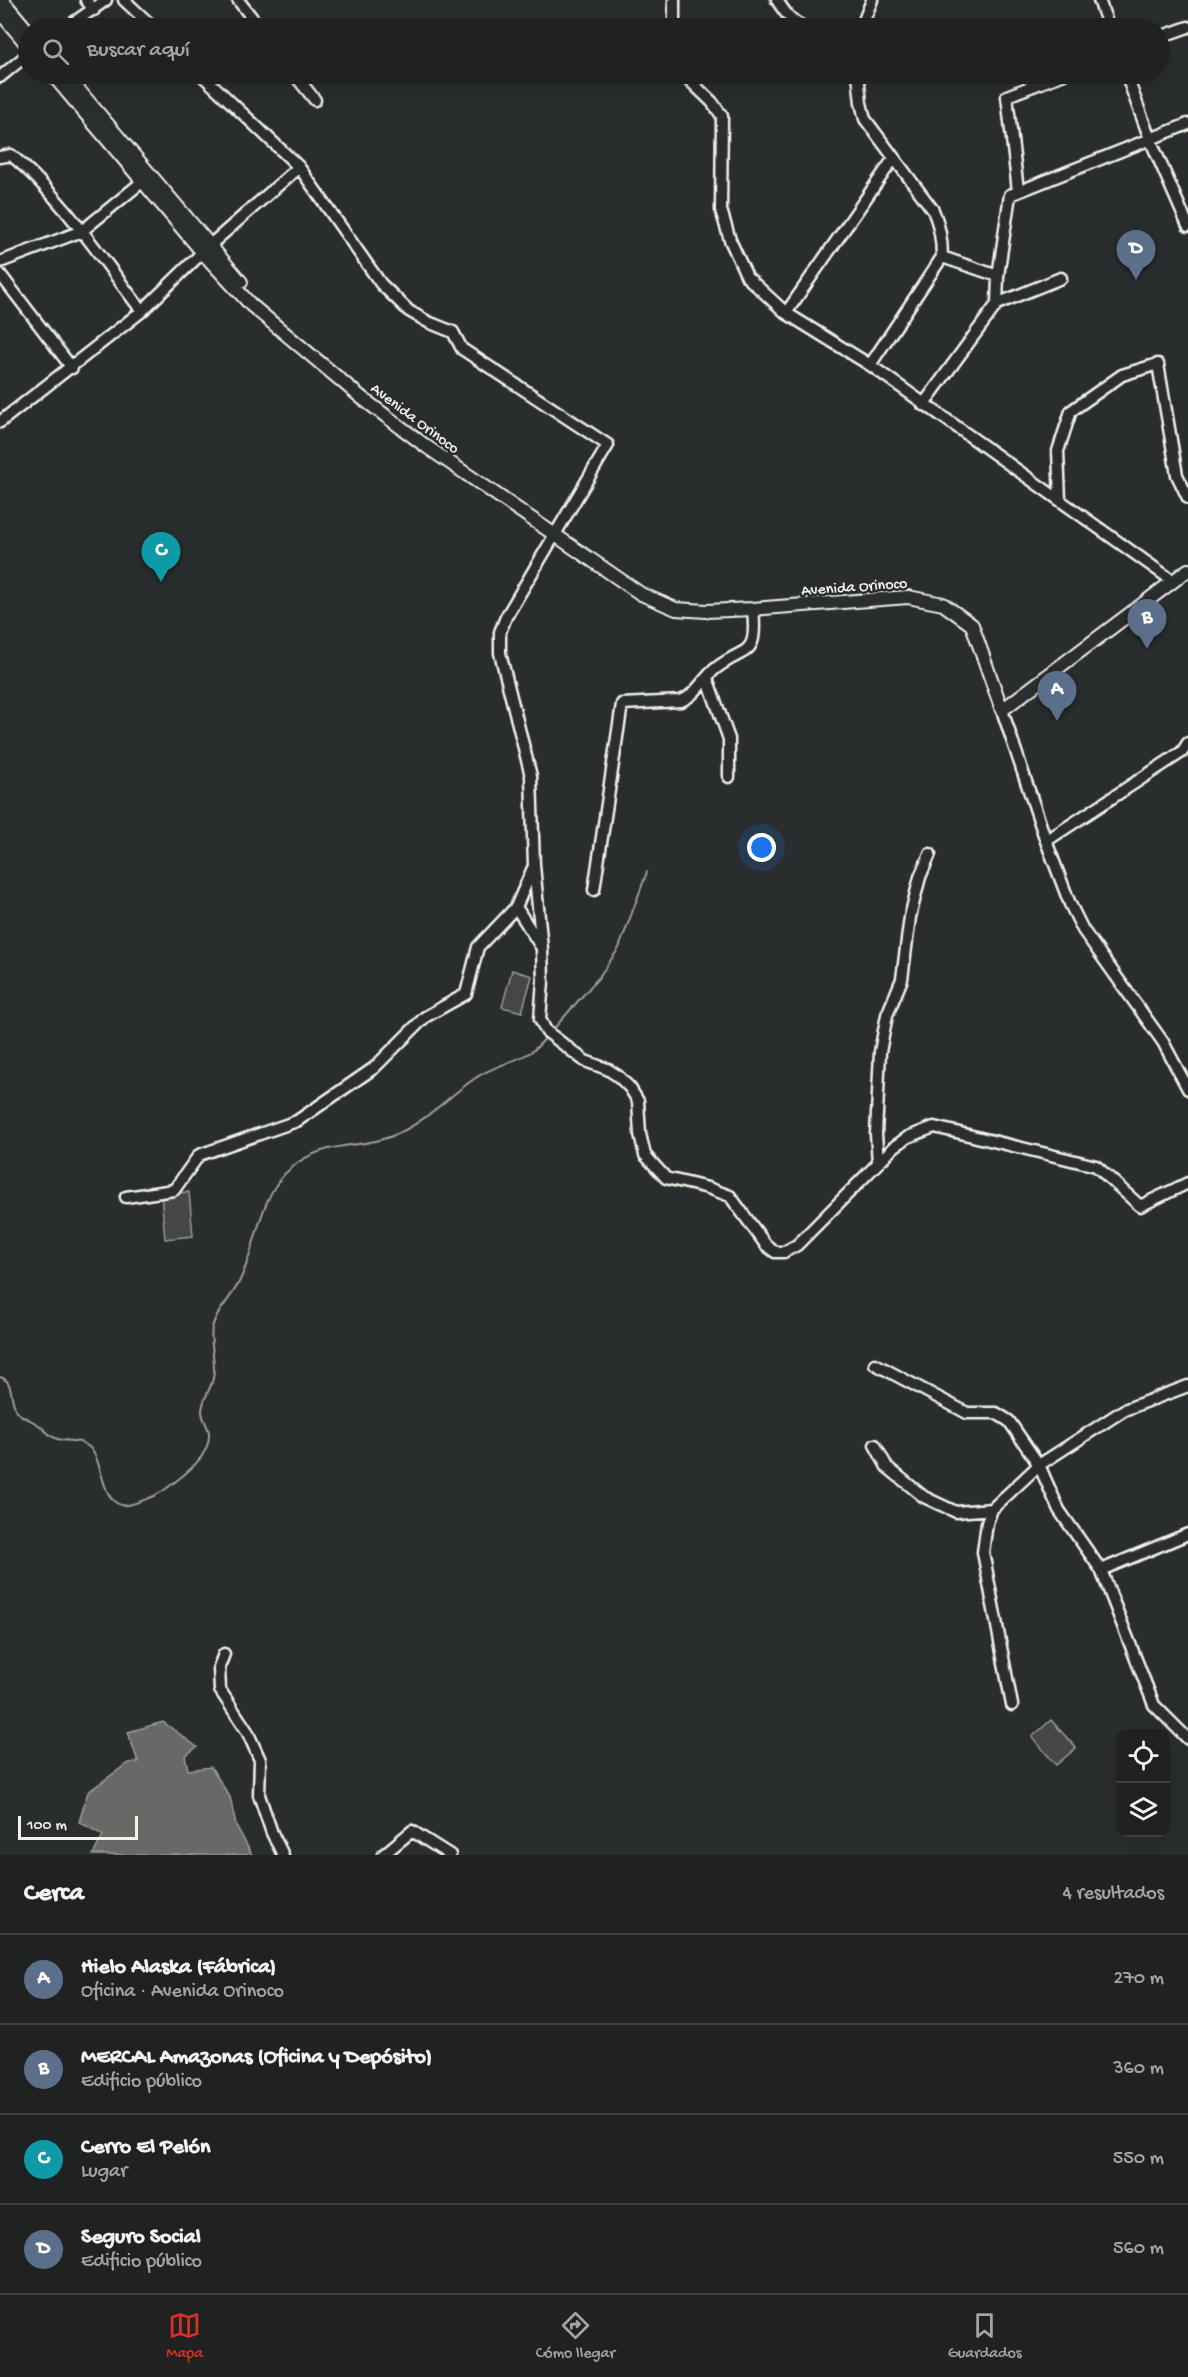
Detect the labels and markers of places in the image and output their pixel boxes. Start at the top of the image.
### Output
pin: D [1116,230,1156,280]
pin: C [142,532,180,582]
pin: B [1128,600,1166,649]
pin: A [1038,672,1076,721]

